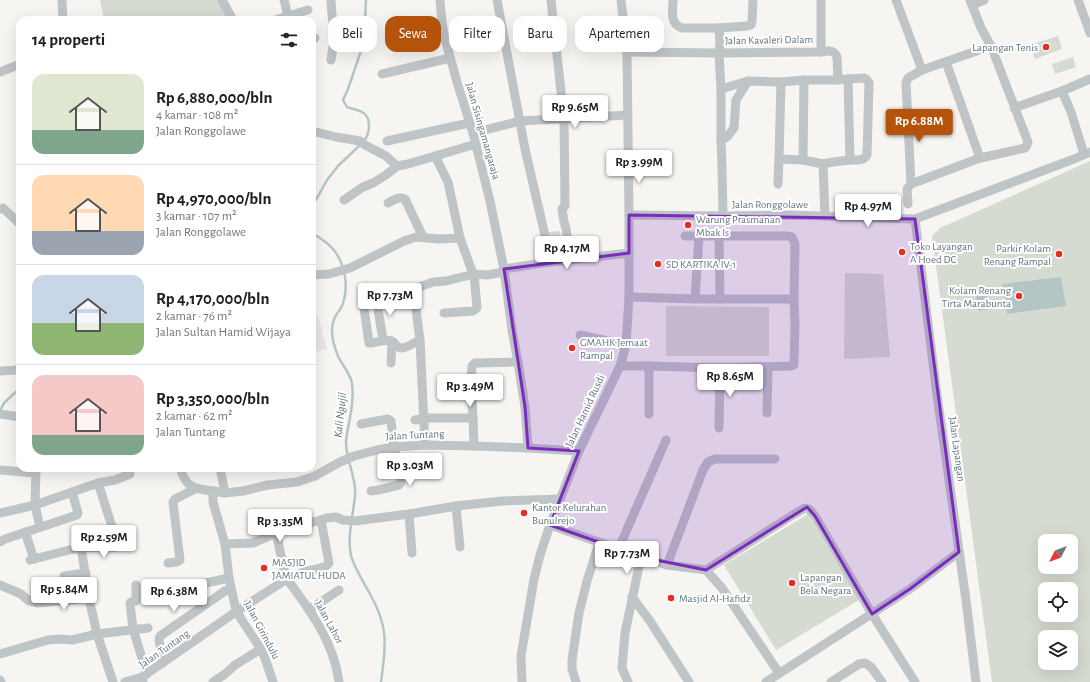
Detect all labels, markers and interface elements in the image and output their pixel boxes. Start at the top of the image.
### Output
chip: Beli [328,16,377,52]
chip: Sewa [385,16,441,52]
chip: Filter [449,16,505,52]
chip: Baru [513,16,567,52]
chip: Apartemen [575,16,664,52]
icon: filters [278,29,300,51]
text: 14 properti [32,31,105,48]
street label: Jalan Kavaleri Dalam [725,34,813,46]
place label: Lapangan Tenis [972,42,1038,53]
marker: Lapangan Tenis [1041,42,1051,52]
street label: Jalan Sisingamangaraja [464,81,502,181]
text: Rp 6,880,000/bln [156,89,272,106]
icon: home [64,90,112,138]
pin: Rp 9.65M [534,95,616,129]
text: Rp 9.65M [551,101,599,114]
text: 4 kamar · 108 m² [156,109,238,122]
pin: Rp 6.88M [878,109,960,143]
text: Rp 6.88M [895,115,943,128]
text: Jalan Ronggolawe [156,125,246,138]
pin: Rp 3.99M [598,150,680,184]
text: Rp 3.99M [615,156,663,169]
text: Rp 4,970,000/bln [156,190,272,207]
icon: home [64,191,112,239]
pin: Rp 4.97M [827,194,909,228]
street label: Jalan Ronggolawe [732,199,808,210]
text: Rp 4.97M [844,200,892,213]
text: 3 kamar · 107 m² [156,210,237,223]
place label: Warung Prasmanan Mbak Is [696,214,780,238]
marker: Warung Prasmanan Mbak Is [683,220,693,230]
text: Jalan Ronggolawe [156,226,246,239]
pin: Rp 4.17M [526,236,608,270]
place label: Toko Layangan A Hoed DC [910,241,973,265]
text: Rp 4.17M [544,242,590,255]
place label: Parkir Kolam Renang Rampal [984,243,1051,267]
marker: Toko Layangan A Hoed DC [897,247,907,257]
marker: Parkir Kolam Renang Rampal [1054,249,1064,259]
marker: SD KARTIKA IV-1 [653,259,663,269]
place label: SD KARTIKA IV-1 [666,259,736,270]
pin: Rp 7.73M [349,283,431,317]
place label: Kolam Renang Tirta Marabunta [942,285,1012,309]
text: Rp 7.73M [367,289,413,302]
text: Rp 4,170,000/bln [156,290,269,307]
icon: home [64,291,112,339]
marker: Kolam Renang Tirta Marabunta [1014,291,1024,301]
text: 2 kamar · 76 m² [156,310,232,323]
text: Jalan Sultan Hamid Wijaya [156,326,291,339]
place label: GMAHK Jemaat Rampal [580,337,648,361]
marker: GMAHK Jemaat Rampal [567,343,577,353]
pin: Rp 8.65M [689,364,771,398]
text: Rp 8.65M [706,370,754,383]
street label: Jalan Hamid Rusdi [563,373,607,449]
pin: Rp 3.49M [429,374,511,408]
text: Rp 3.49M [446,380,494,393]
text: Rp 3,350,000/bln [156,390,269,407]
icon: home [64,391,112,439]
water label: Kali Ngujil [332,392,349,438]
text: 2 kamar · 62 m² [156,410,232,423]
street label: Jalan Lapangan [947,416,967,482]
text: Jalan Tuntang [156,426,225,439]
street label: Jalan Tuntang [385,428,445,442]
pin: Rp 3.03M [369,453,451,487]
text: Rp 3.03M [386,459,434,472]
place label: Kantor Kelurahan Bunulrejo [532,502,607,526]
marker: Kantor Kelurahan Bunulrejo [519,508,529,518]
pin: Rp 3.35M [239,509,321,543]
text: Rp 3.35M [257,515,303,528]
pin: Rp 2.59M [63,525,145,559]
text: Rp 2.59M [80,531,128,544]
north arrow [1038,534,1078,574]
map controls [1038,534,1078,670]
pin: Rp 7.73M [586,541,668,575]
text: Rp 7.73M [604,547,650,560]
place label: MASJID JAMIATUL HUDA [272,557,346,581]
marker: MASJID JAMIATUL HUDA [259,563,269,573]
place label: Lapangan Bela Negara [800,572,851,596]
pin: Rp 5.84M [23,577,105,611]
marker: Lapangan Bela Negara [787,578,797,588]
pin: Rp 6.38M [133,579,215,613]
button: locate [1038,582,1078,622]
text: Rp 5.84M [40,583,88,596]
text: Rp 6.38M [150,585,198,598]
marker: Masjid Al-Hafidz [666,593,676,603]
place label: Masjid Al-Hafidz [679,593,751,604]
street label: Jalan Lahor [313,598,346,646]
street label: Jalan Girindulu [242,599,282,661]
street label: Jalan Tuntang [137,627,192,670]
button: layers [1038,630,1078,670]

